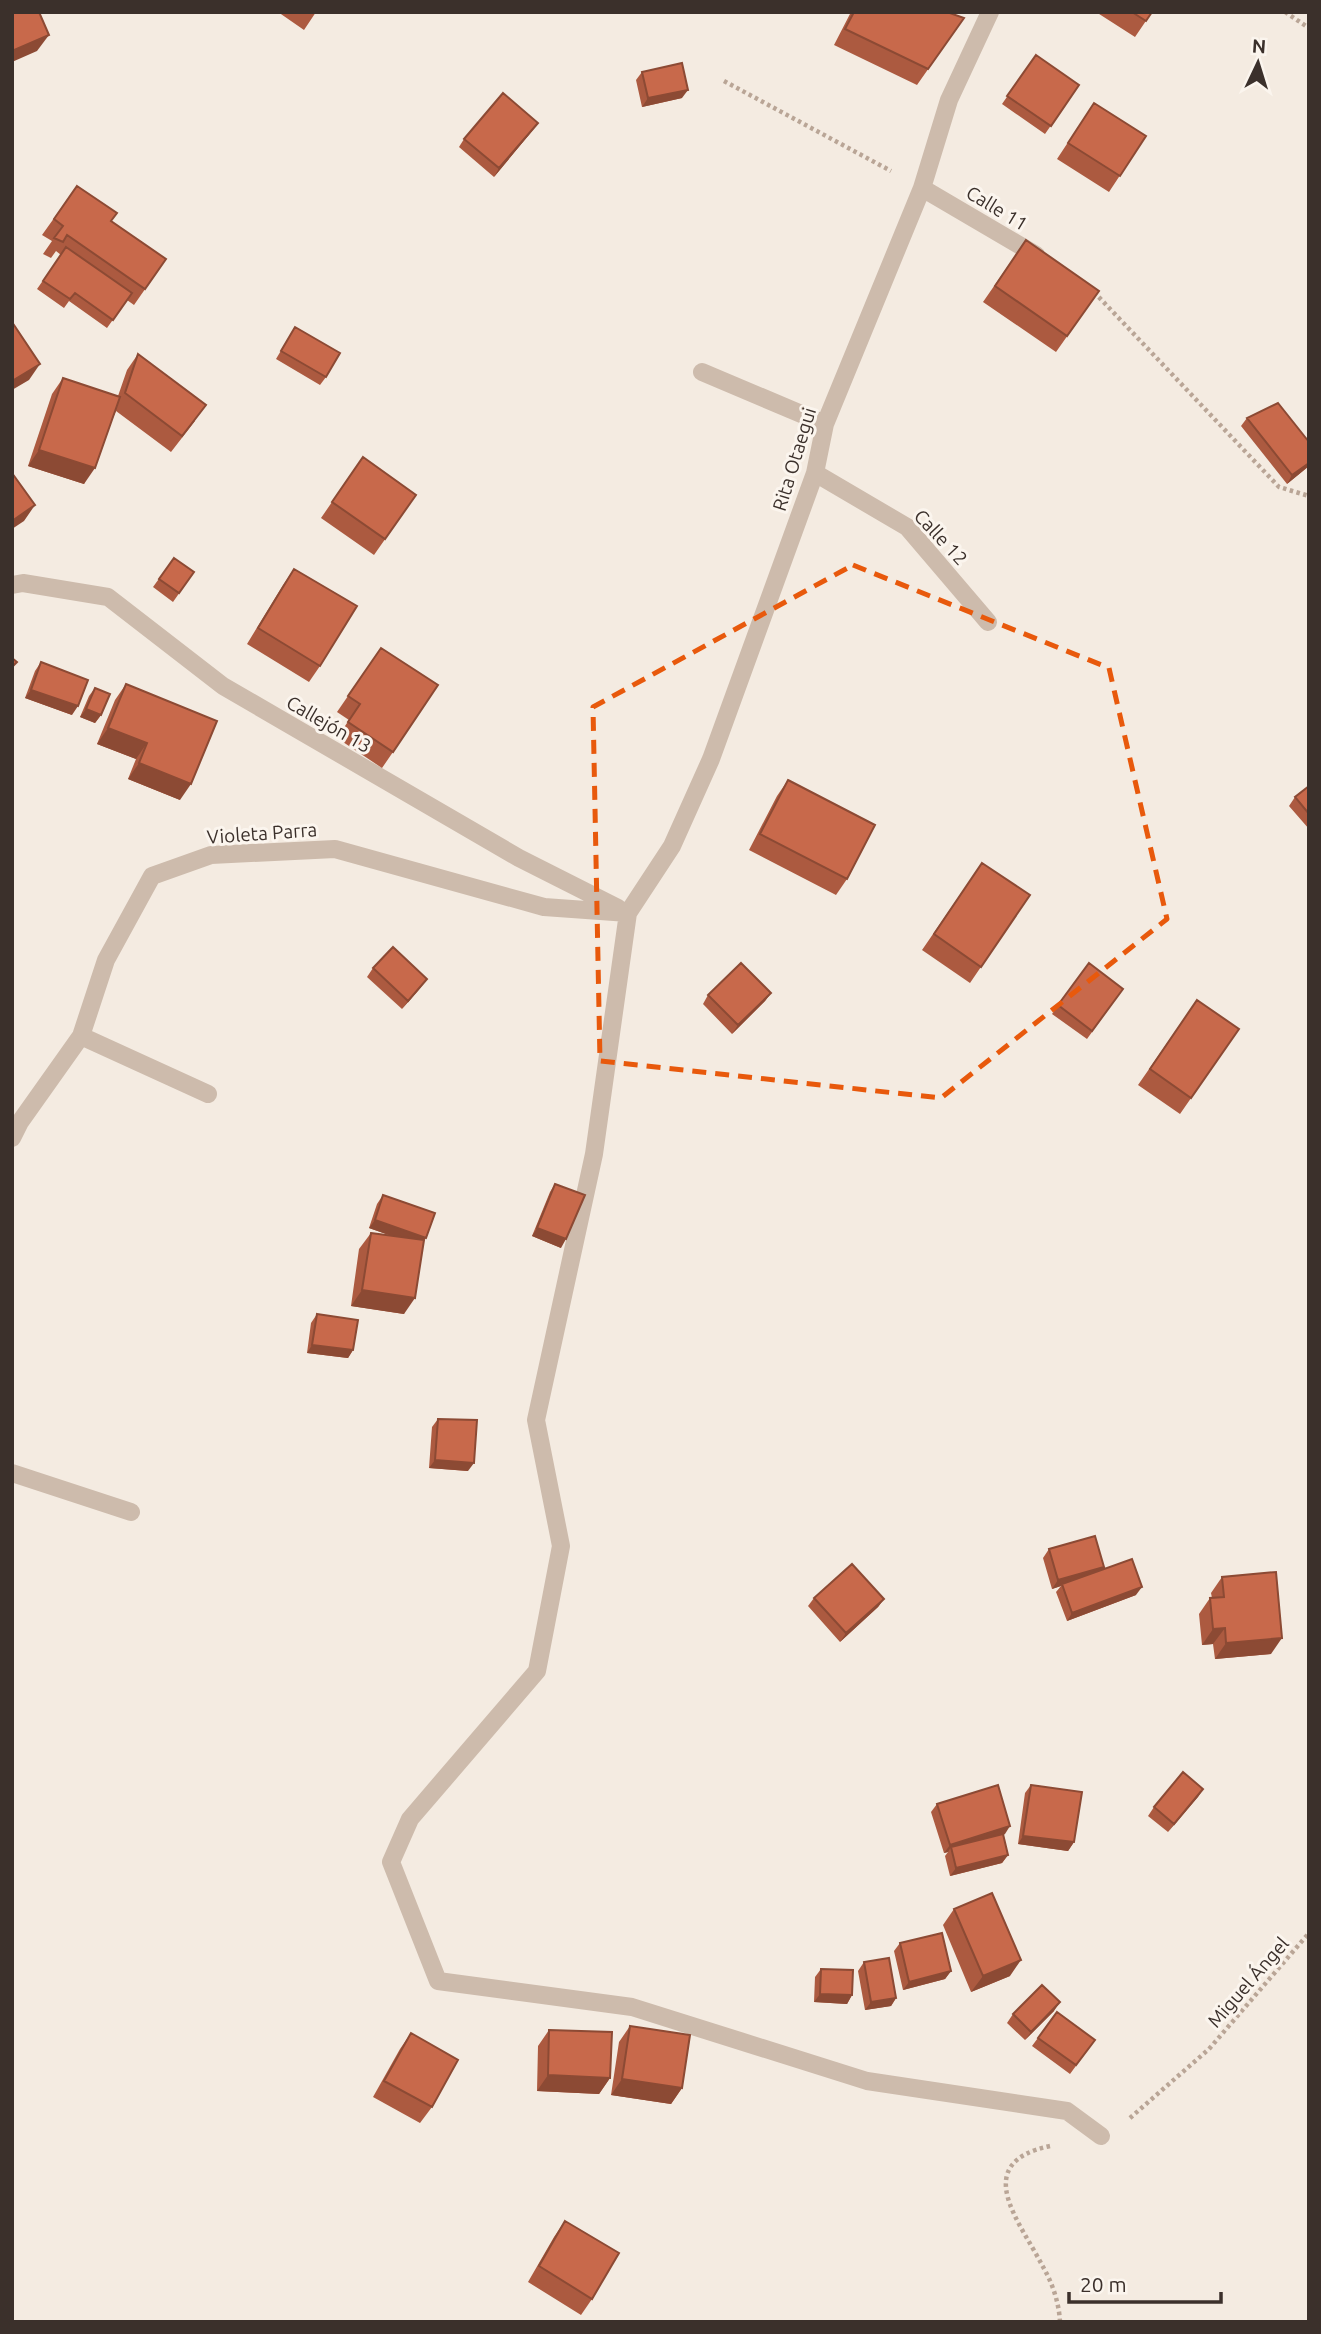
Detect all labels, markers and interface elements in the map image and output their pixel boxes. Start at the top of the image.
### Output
north arrow [1223,28,1293,98]
text: N [1251,35,1267,58]
street label: Calle 11 [962,181,1032,235]
street label: Rita Otaegui [768,405,820,513]
street label: Calle 12 [910,505,972,569]
street label: Callejón 13 [283,691,375,757]
street label: Violeta Parra [206,818,318,848]
street label: Miguel Ángel [1203,1932,1293,2032]
scale bar [1069,2260,1221,2304]
text: 20 m [1080,2272,1127,2296]

